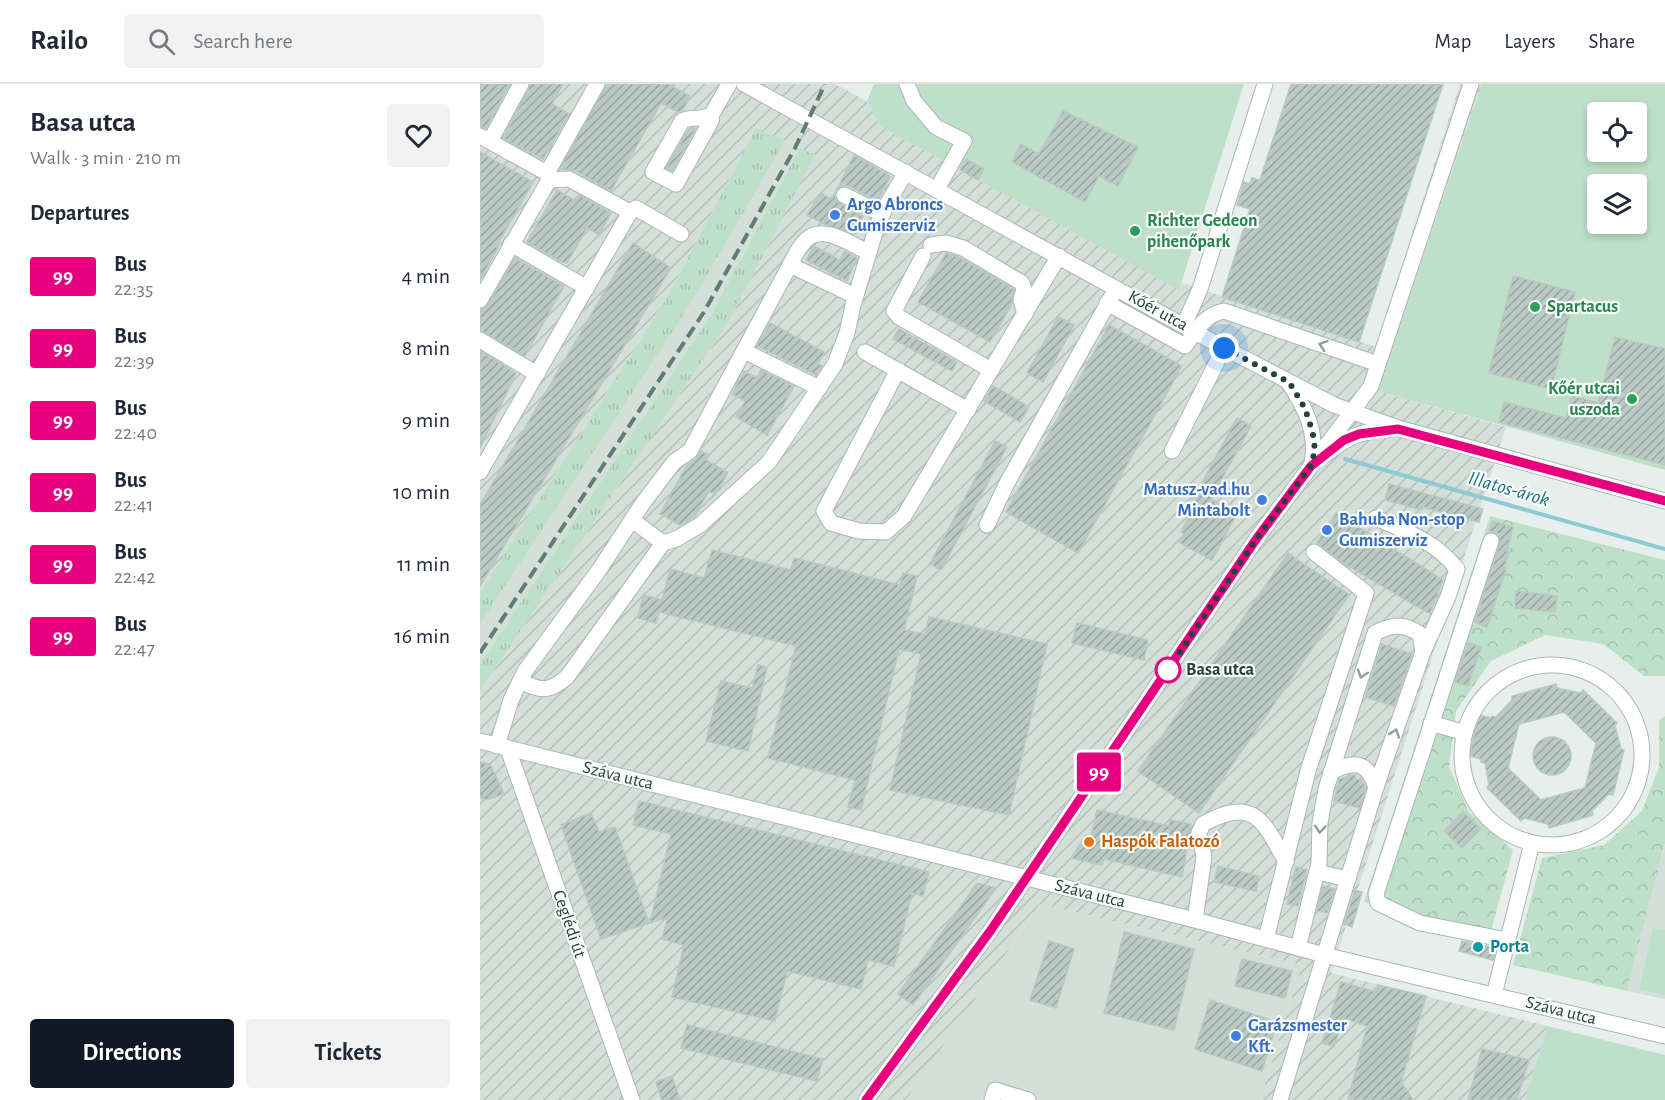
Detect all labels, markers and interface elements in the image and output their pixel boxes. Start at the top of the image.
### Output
search box [124,14,544,68]
icon: search [145,25,178,58]
text: Railo [30,27,88,55]
text: Search here [193,30,293,52]
text: Map [1435,31,1471,52]
text: Layers [1504,31,1555,52]
text: Share [1588,31,1635,52]
map controls [1587,102,1647,234]
button: locate [1587,102,1647,162]
button: heart [387,104,450,167]
text: Basa utca [30,109,136,137]
text: Walk · 3 min · 210 m [30,148,181,168]
button: layers [1587,174,1647,234]
place label: Argo Abroncs Gumiszerviz [847,196,943,235]
text: Departures [30,202,130,224]
marker: Argo Abroncs Gumiszerviz [828,208,842,222]
place label: Richter Gedeon pihenőpark [1147,212,1257,251]
marker: Richter Gedeon pihenőpark [1128,224,1142,238]
text: Bus [114,253,147,275]
text: 4 min [402,265,450,287]
text: 99 [53,266,73,287]
text: 22:35 [114,279,153,299]
street label: Kőér utca [1125,287,1191,335]
place label: Spartacus [1547,298,1618,316]
marker: Spartacus [1528,300,1542,314]
text: Bus [114,325,147,347]
your location [1209,333,1239,363]
text: 8 min [402,337,450,359]
text: 99 [53,338,73,359]
one-way arrow [1318,339,1329,352]
text: 22:39 [114,351,154,371]
place label: Kőér utcai uszoda [1548,380,1620,419]
marker: Kőér utcai uszoda [1625,392,1639,406]
text: Bus [114,397,147,419]
text: 9 min [402,409,450,431]
text: 99 [53,410,73,431]
text: 22:40 [114,423,157,443]
water label: Illatos-árok [1466,468,1552,510]
text: Bus [114,469,147,491]
text: 10 min [393,481,450,503]
place label: Matusz-vad.hu Mintabolt [1144,481,1251,520]
text: 99 [53,482,73,503]
marker: Matusz-vad.hu Mintabolt [1255,493,1269,507]
text: 22:41 [114,495,153,515]
place label: Bahuba Non-stop Gumiszerviz [1339,511,1465,550]
marker: Bahuba Non-stop Gumiszerviz [1320,523,1334,537]
text: Bus [114,541,147,563]
text: 11 min [397,553,450,575]
text: 99 [53,554,73,575]
text: 22:42 [114,567,156,587]
text: Bus [114,613,147,635]
text: 16 min [394,625,450,647]
text: 99 [53,626,73,647]
text: 22:47 [114,639,155,659]
marker: Basa utca [1155,657,1181,683]
place label: Basa utca [1186,661,1254,679]
one-way arrow [1357,668,1369,679]
one-way arrow [1388,728,1401,739]
line badge: 99 [1072,752,1126,792]
street label: Száva utca [581,759,655,793]
text: 99 [1089,762,1109,783]
one-way arrow [1314,825,1327,834]
place label: Haspók Falatozó [1101,833,1220,851]
marker: Haspók Falatozó [1082,835,1096,849]
street label: Száva utca [1053,877,1127,911]
street label: Ceglédi út [549,888,589,960]
place label: Porta [1490,938,1530,956]
marker: Porta [1471,940,1485,954]
street label: Száva utca [1524,994,1598,1028]
place label: Garázsmester Kft. [1248,1017,1348,1056]
button: Directions [30,1019,234,1088]
button: Tickets [246,1019,450,1088]
marker: Garázsmester Kft. [1229,1029,1243,1043]

